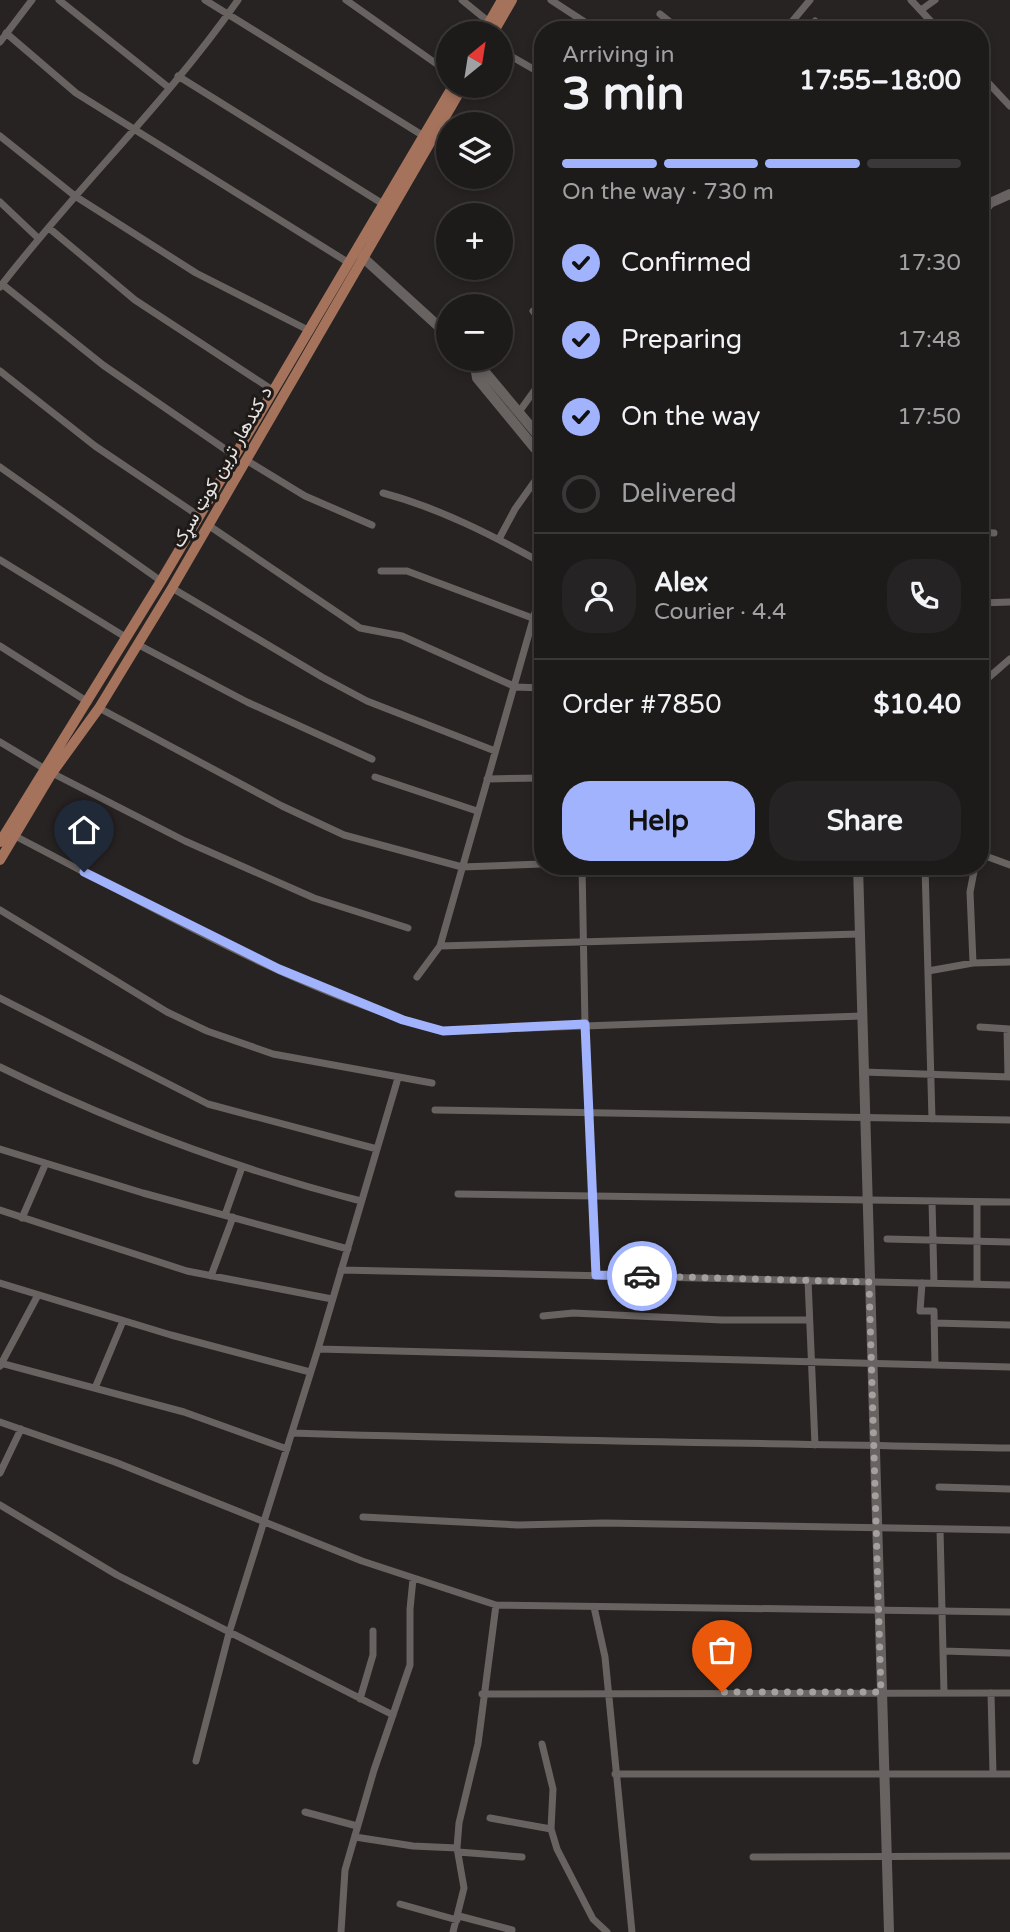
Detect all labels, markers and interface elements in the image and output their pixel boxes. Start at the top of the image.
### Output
north arrow [436,21,513,98]
map controls [436,21,513,371]
text: Arriving in [562,41,675,69]
text: 17:55–18:00 [799,65,961,96]
text: 3 min [562,67,685,122]
button: layers [436,112,513,189]
text: On the way · 730 m [562,178,774,206]
button: + [436,203,513,280]
icon: check [562,244,600,282]
text: Confirmed [621,247,751,278]
text: 17:30 [897,249,961,277]
button: − [436,294,513,371]
icon: check [562,321,600,359]
text: Preparing [621,324,742,355]
text: 17:48 [897,326,961,354]
street label: د کندهار ترين کوټ سړک [167,382,279,553]
icon: check [562,398,600,436]
text: On the way [621,401,761,432]
text: 17:50 [897,403,961,431]
text: Delivered [621,478,737,509]
button: person [562,559,636,633]
button: phone [887,559,961,633]
text: Alex [654,567,708,598]
text: Courier · 4.4 [654,598,786,626]
text: Order #7850 [562,689,722,720]
text: $10.40 [873,689,961,720]
button: Help [562,781,755,861]
button: Share [769,781,961,861]
pin [54,800,114,872]
icon: home [65,811,103,849]
courier [607,1241,677,1311]
icon: car [623,1257,661,1295]
pin [692,1620,752,1692]
icon: bag [703,1631,741,1669]

